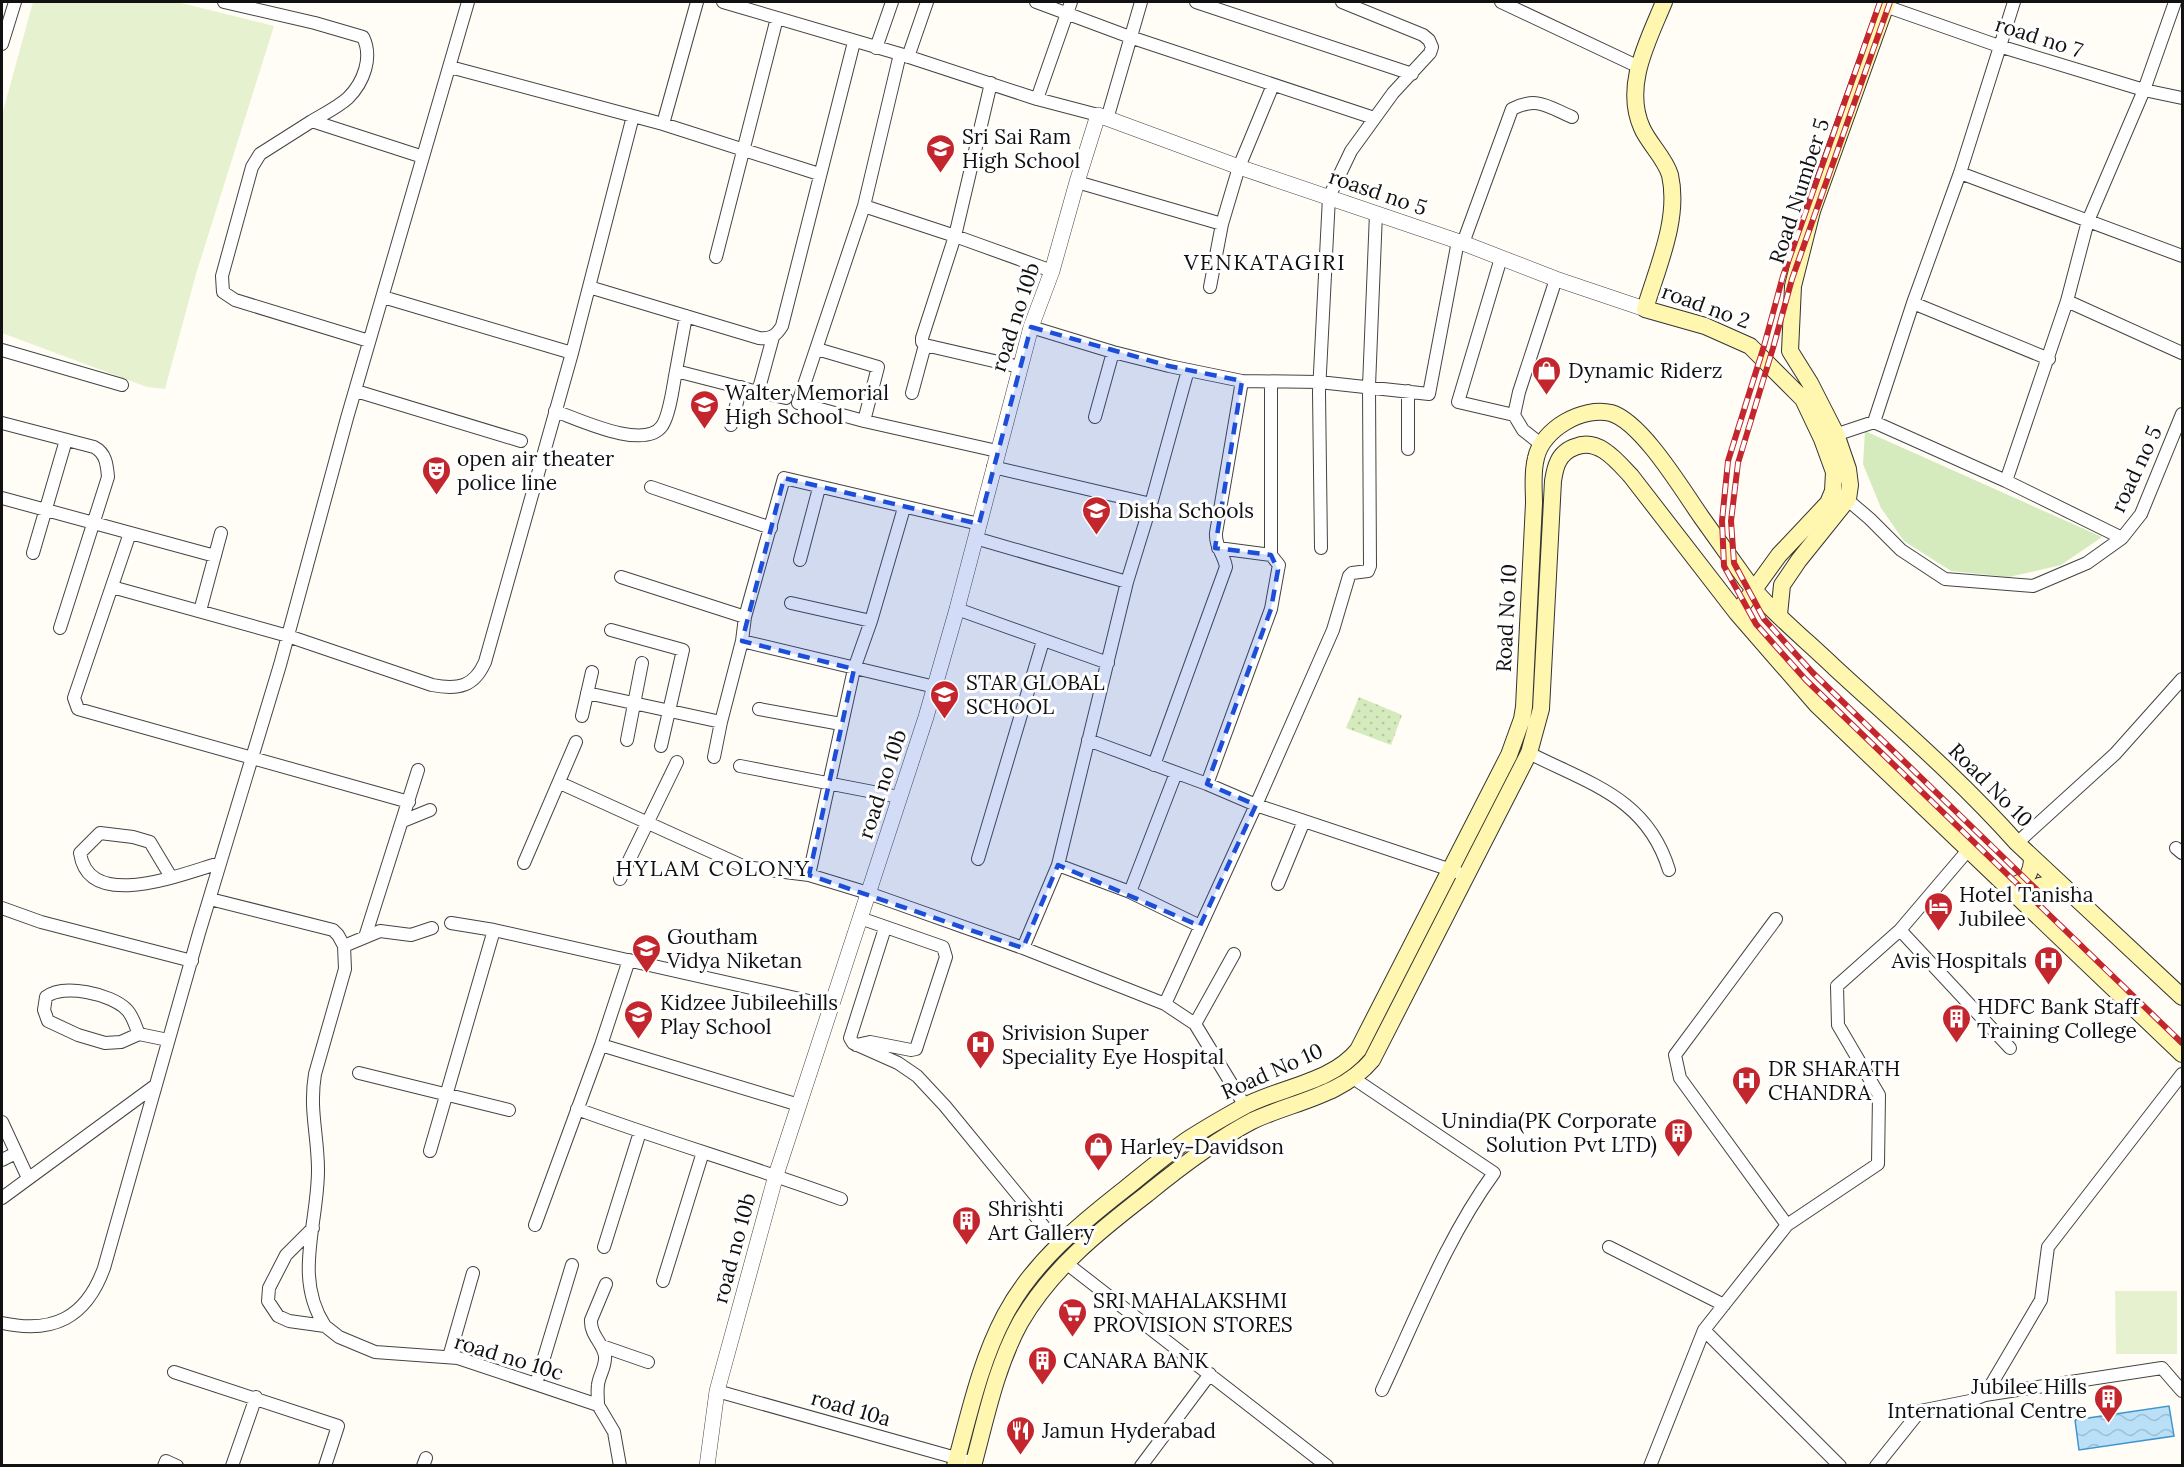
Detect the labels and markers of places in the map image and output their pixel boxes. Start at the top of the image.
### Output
place label: Sri Sai Ram High School [962,123,1080,174]
school or university icon: Sri Sai Ram High School [925,132,957,174]
shop icon: Dynamic Riderz [1531,354,1563,396]
place label: Dynamic Riderz [1568,357,1723,384]
place label: Walter Memorial High School [725,379,889,430]
school or university icon: Walter Memorial High School [688,388,720,430]
place label: open air theater police line [457,445,614,496]
theatre icon: open air theater police line [420,454,452,496]
school or university icon: Disha Schools [1081,494,1113,536]
place label: Disha Schools [1118,497,1254,524]
place label: STAR GLOBAL SCHOOL [966,669,1105,720]
school or university icon: STAR GLOBAL SCHOOL [929,678,961,720]
place label: Hotel Tanisha Jubilee [1958,881,2094,932]
hotel icon: Hotel Tanisha Jubilee [1922,890,1954,932]
place label: Goutham Vidya Niketan [666,923,802,974]
school or university icon: Goutham Vidya Niketan [630,932,662,974]
hospital icon: Avis Hospitals [2032,944,2064,986]
place label: Avis Hospitals [1890,947,2027,974]
place label: Kidzee Jubileehills Play School [660,989,838,1040]
place label: HDFC Bank Staff Training College [1977,993,2141,1044]
school or university icon: Kidzee Jubileehills Play School [623,998,655,1040]
building icon: HDFC Bank Staff Training College [1940,1002,1972,1044]
place label: Srivision Super Speciality Eye Hospital [1002,1019,1224,1070]
hospital icon: Srivision Super Speciality Eye Hospital [965,1028,997,1070]
place label: DR SHARATH CHANDRA [1768,1055,1900,1106]
hospital icon: DR SHARATH CHANDRA [1731,1064,1763,1106]
place label: Unindia(PK Corporate Solution Pvt LTD) [1442,1107,1657,1158]
building icon: Unindia(PK Corporate Solution Pvt LTD) [1662,1116,1694,1158]
shop icon: Harley-Davidson [1083,1130,1115,1172]
place label: Harley-Davidson [1120,1133,1284,1160]
place label: Shrishti Art Gallery [987,1195,1094,1246]
building icon: Shrishti Art Gallery [951,1204,983,1246]
place label: SRI MAHALAKSHMI PROVISION STORES [1093,1287,1293,1338]
supermarket icon: SRI MAHALAKSHMI PROVISION STORES [1056,1296,1088,1338]
building icon: CANARA BANK [1026,1344,1058,1386]
place label: CANARA BANK [1063,1347,1209,1374]
place label: Jubilee Hills International Centre [1887,1373,2087,1424]
building icon: Jubilee Hills International Centre [2092,1382,2124,1424]
restaurant icon: Jamun Hyderabad [1005,1414,1037,1456]
place label: Jamun Hyderabad [1041,1417,1216,1444]

